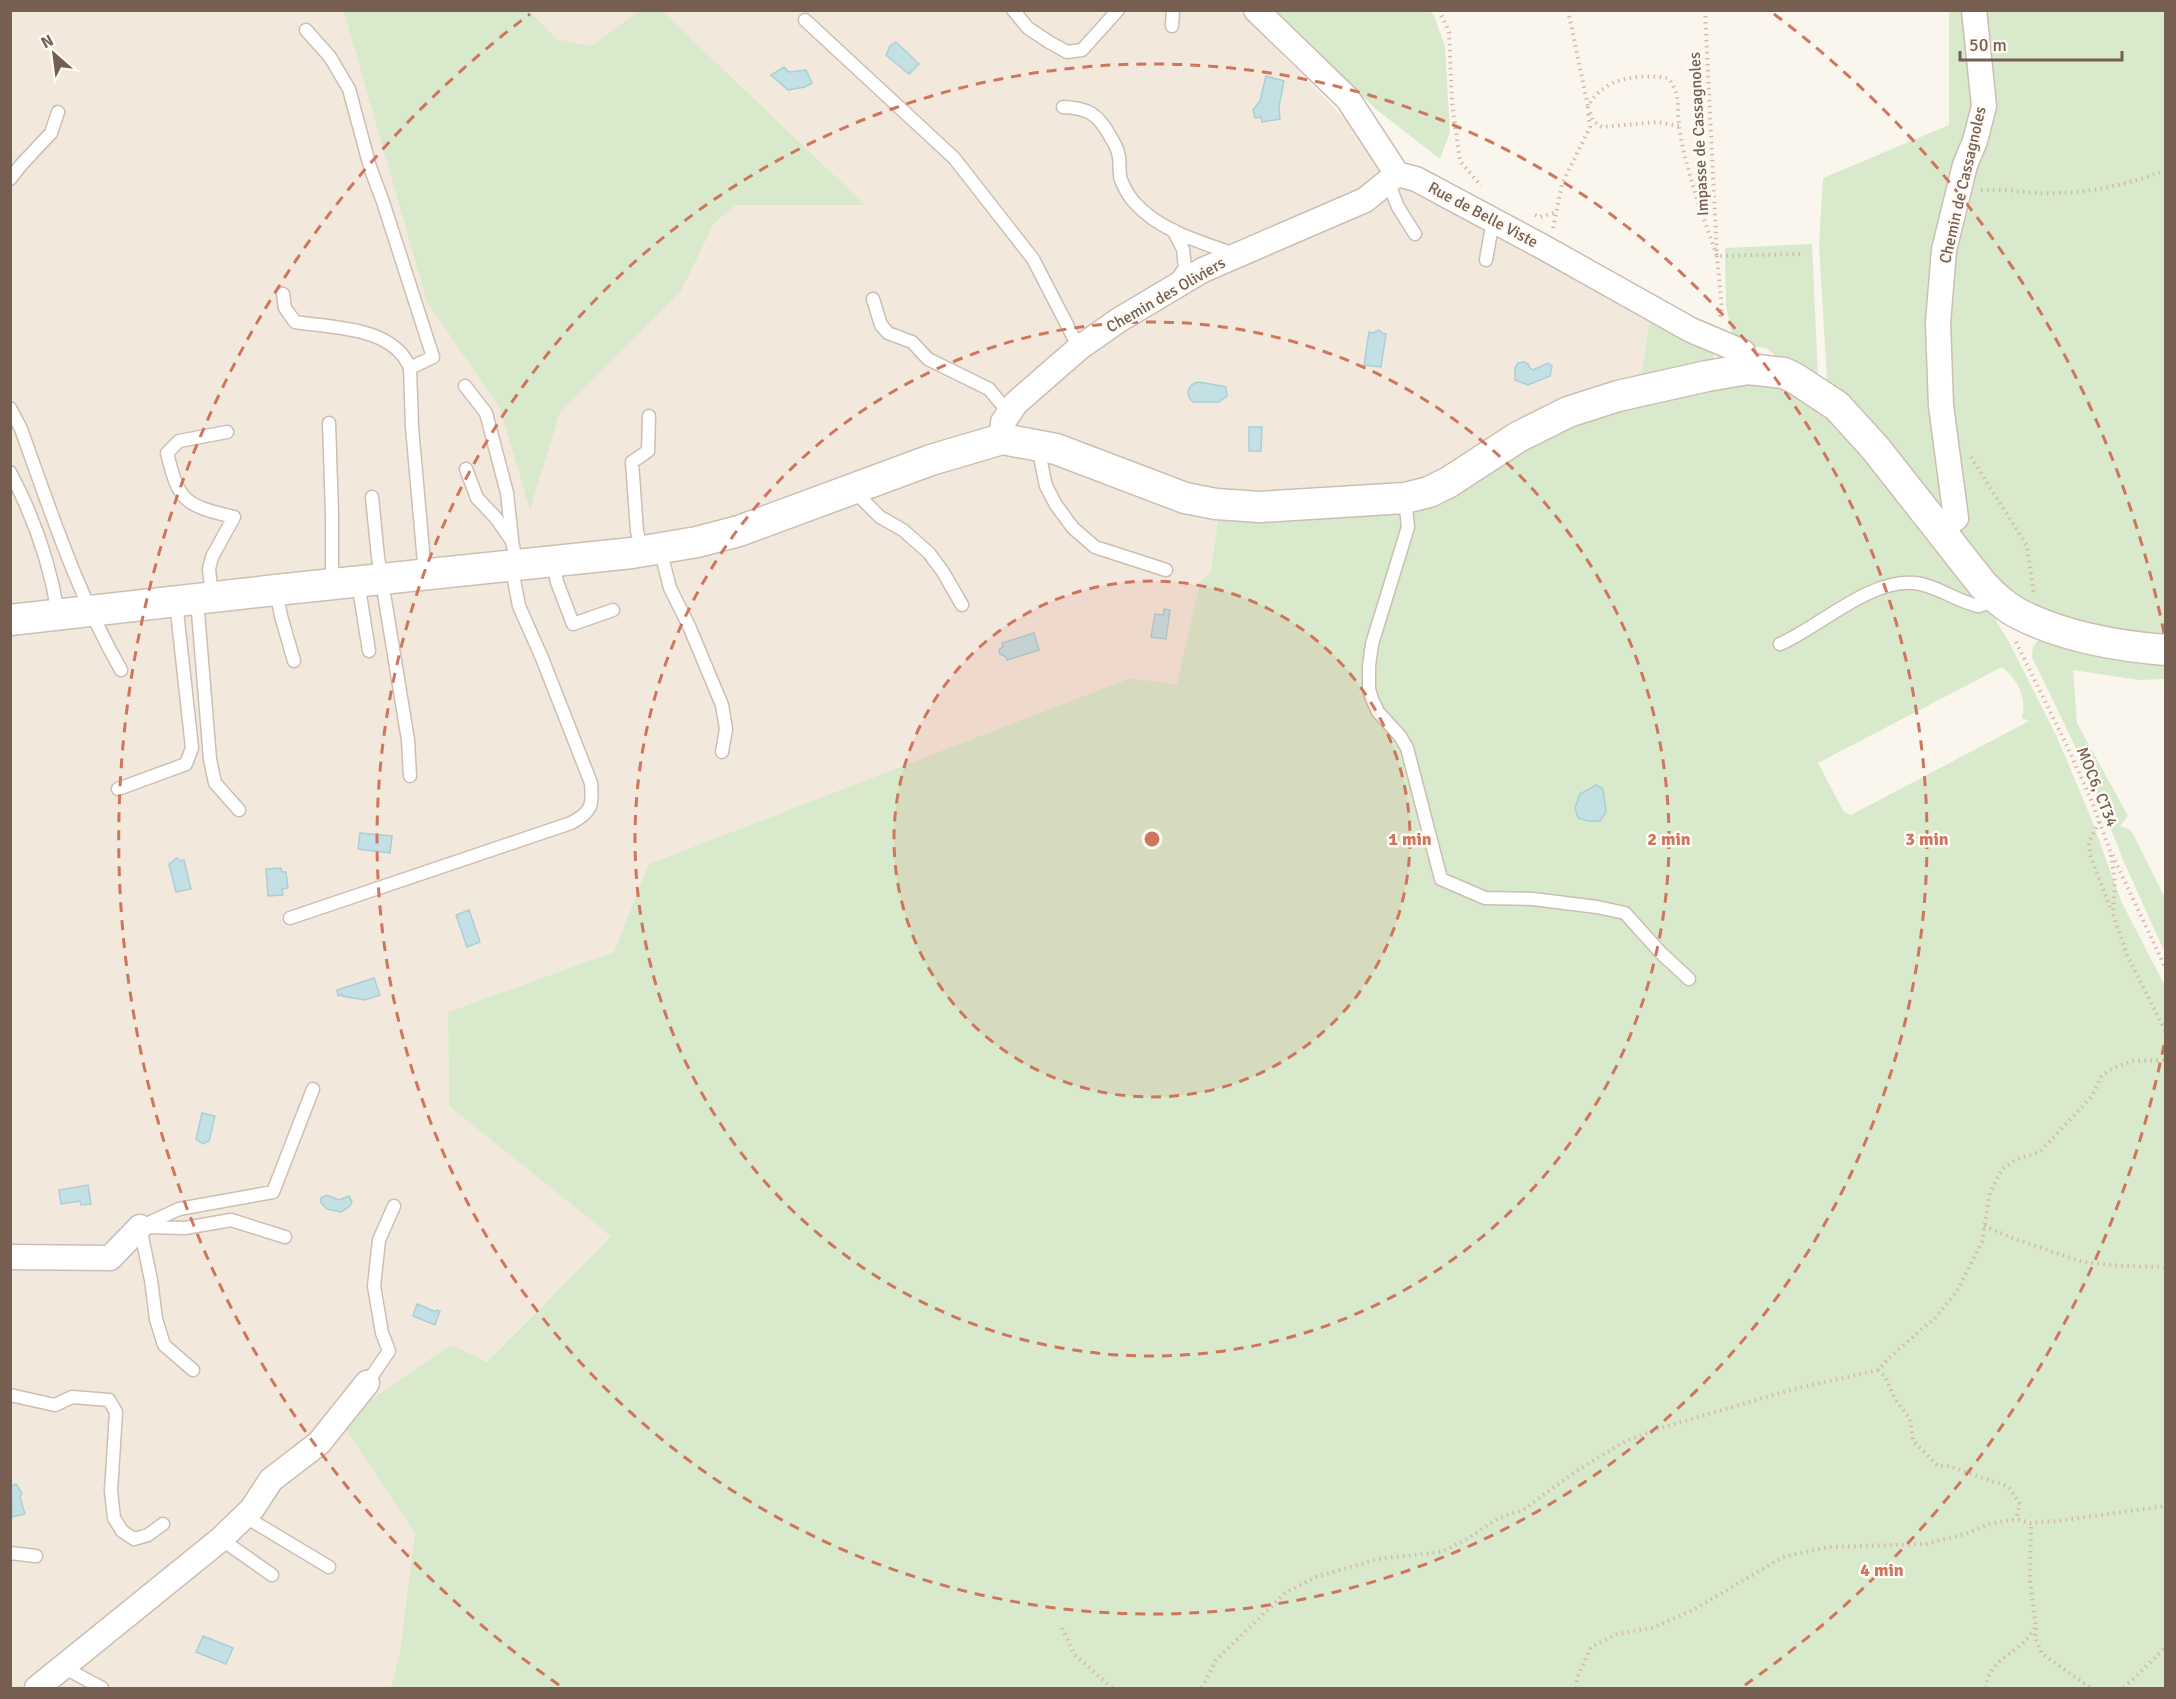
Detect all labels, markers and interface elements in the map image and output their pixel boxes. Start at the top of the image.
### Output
north arrow [24,24,84,84]
scale bar [1960,24,2122,62]
text: N [38,30,57,53]
text: 50 m [1969,34,2007,56]
street label: Impasse de Cassagnoles [1685,51,1713,217]
street label: Chemin de Cassagnoles [1935,105,1991,265]
street label: Rue de Belle Viste [1425,178,1541,252]
street label: Chemin des Oliviers [1103,253,1229,337]
street label: MOC6, CT34 [2072,744,2122,830]
text: 1 min [1388,828,1432,850]
text: 2 min [1647,828,1691,850]
text: 3 min [1905,828,1949,850]
centre of rings [1142,829,1162,849]
text: 4 min [1860,1559,1904,1581]

